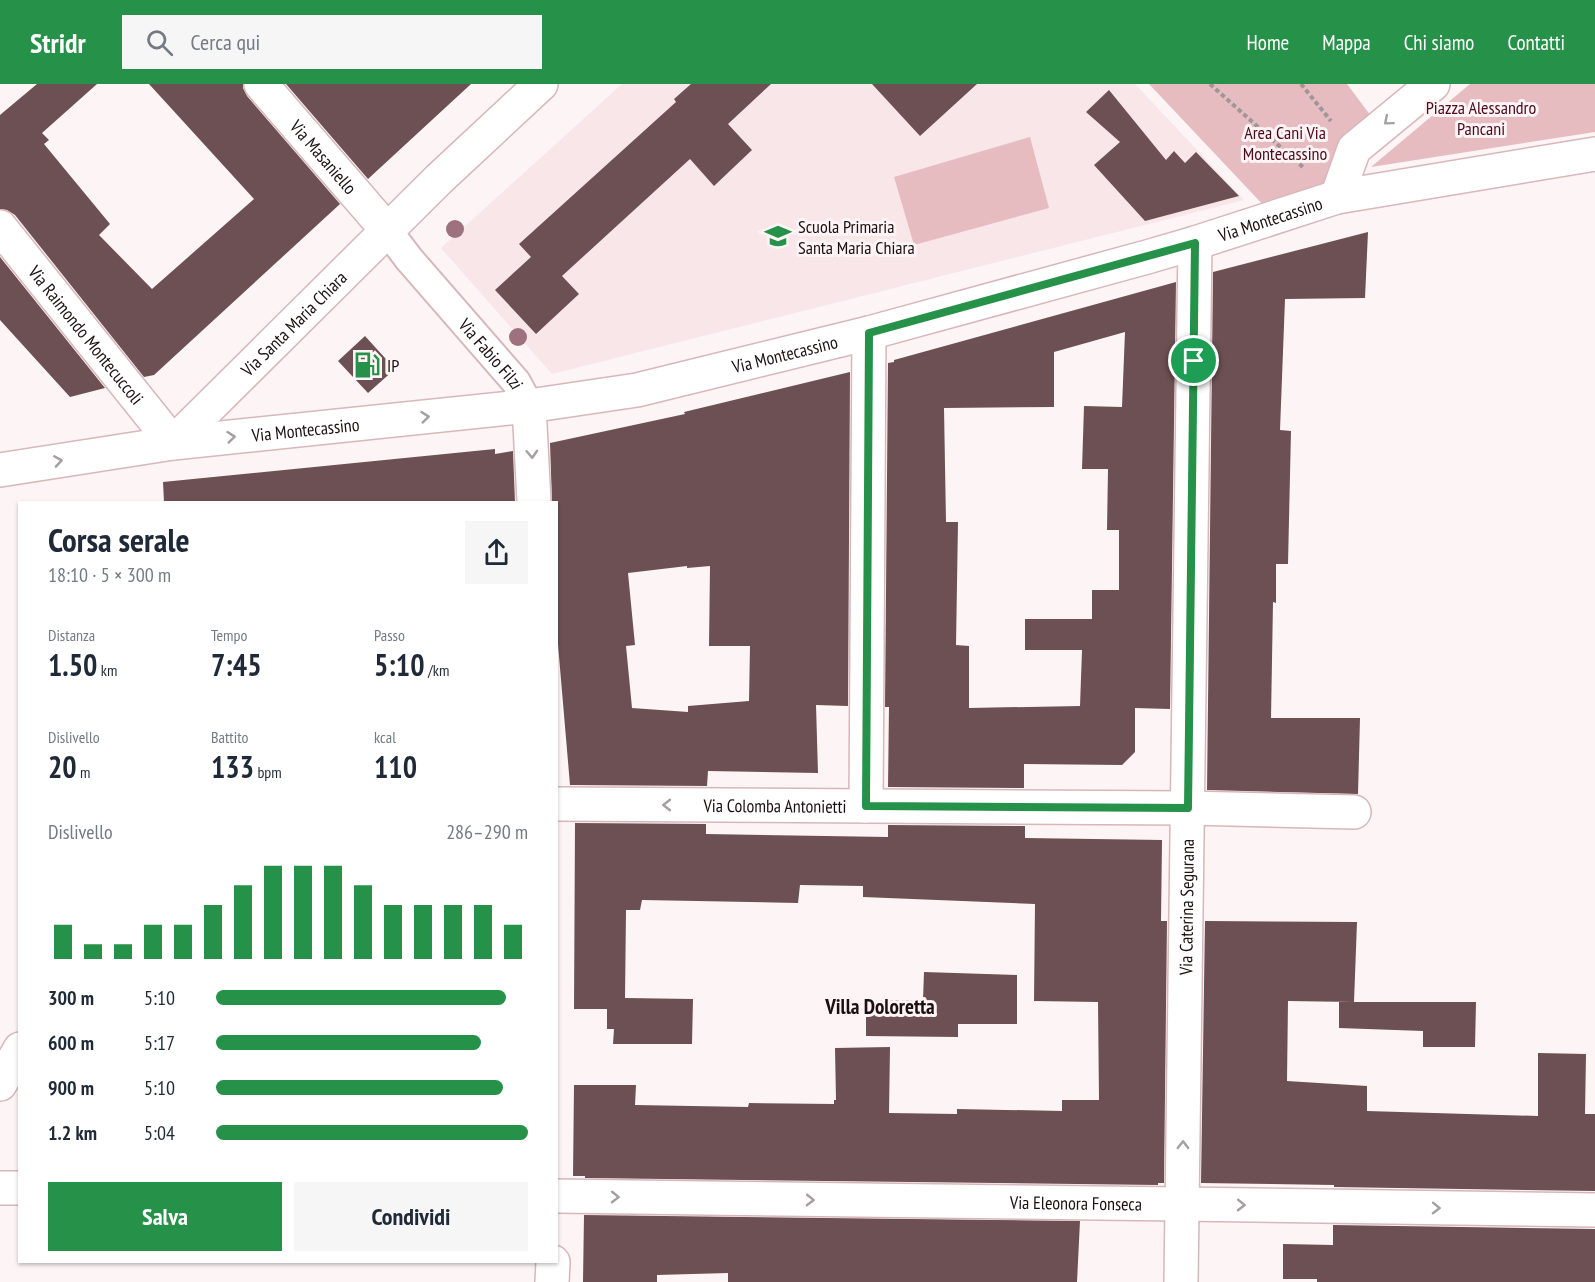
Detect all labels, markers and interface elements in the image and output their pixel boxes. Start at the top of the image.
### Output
search box [122,15,542,69]
text: Stridr [30,24,86,61]
icon: search [143,26,176,59]
text: Cerca qui [191,28,260,56]
text: Home [1247,29,1289,56]
text: Mappa [1322,29,1371,56]
text: Chi siamo [1404,29,1474,56]
text: Contatti [1507,29,1565,56]
park label: Piazza Alessandro Pancani [1426,96,1537,140]
street label: Via Masaniello [285,114,362,199]
one-way arrow [1384,114,1395,125]
park label: Area Cani Via Montecassino [1243,121,1328,165]
street label: Via Montecassino [1214,191,1325,247]
place label: Scuola Primaria Santa Maria Chiara [798,215,915,259]
school or university icon: Scuola Primaria Santa Maria Chiara [763,221,793,251]
street label: Via Raimondo Montecuccoli [23,260,149,409]
street label: Via Santa Maria Chiara [235,266,351,382]
street label: Via Fabio Filzi [453,313,529,393]
street label: Via Montecassino [729,330,840,378]
pin [1168,335,1219,386]
icon: arrive [1177,344,1210,377]
fuel station icon: IP [352,350,382,380]
place label: IP [387,354,399,377]
one-way arrow [420,411,429,423]
street label: Via Montecassino [250,412,361,446]
one-way arrow [226,431,235,444]
one-way arrow [525,450,538,459]
one-way arrow [53,456,62,468]
text: Corsa serale [48,518,190,561]
button: share [465,521,528,584]
text: 18:10 · 5 × 300 m [48,562,171,588]
text: Distanza [48,625,95,645]
text: Tempo [211,625,247,645]
text: Passo [374,625,405,645]
text: 1.50 [48,645,97,684]
text: 7:45 [211,645,262,684]
text: 5:10 [374,645,425,684]
text: km [97,660,117,680]
text: /km [425,660,449,680]
text: Dislivello [48,727,100,747]
text: Battito [211,727,248,747]
text: kcal [374,727,396,747]
text: 20 [48,747,77,786]
text: 133 [211,747,254,786]
text: 110 [374,747,417,786]
text: m [77,762,91,782]
text: bpm [254,762,282,782]
street label: Via Colomba Antonietti [702,793,847,817]
one-way arrow [663,798,672,811]
text: Dislivello [48,819,113,845]
text: 286–290 m [446,819,528,845]
street label: Via Caterina Segurana [1174,839,1198,976]
text: 300 m [48,985,94,1011]
text: 5:10 [144,985,175,1011]
district label: Villa Doloretta [824,993,935,1020]
text: 600 m [48,1030,94,1056]
text: 5:17 [144,1030,175,1056]
text: 900 m [48,1075,94,1101]
text: 5:10 [144,1075,175,1101]
text: 1.2 km [48,1120,97,1146]
text: 5:04 [144,1120,175,1146]
one-way arrow [1177,1141,1189,1150]
button: Salva [48,1182,282,1251]
button: Condividi [294,1182,528,1251]
street label: Via Eleonora Fonseca [1009,1190,1142,1215]
one-way arrow [610,1191,619,1203]
one-way arrow [805,1193,814,1206]
one-way arrow [1236,1198,1245,1211]
one-way arrow [1431,1202,1440,1214]

